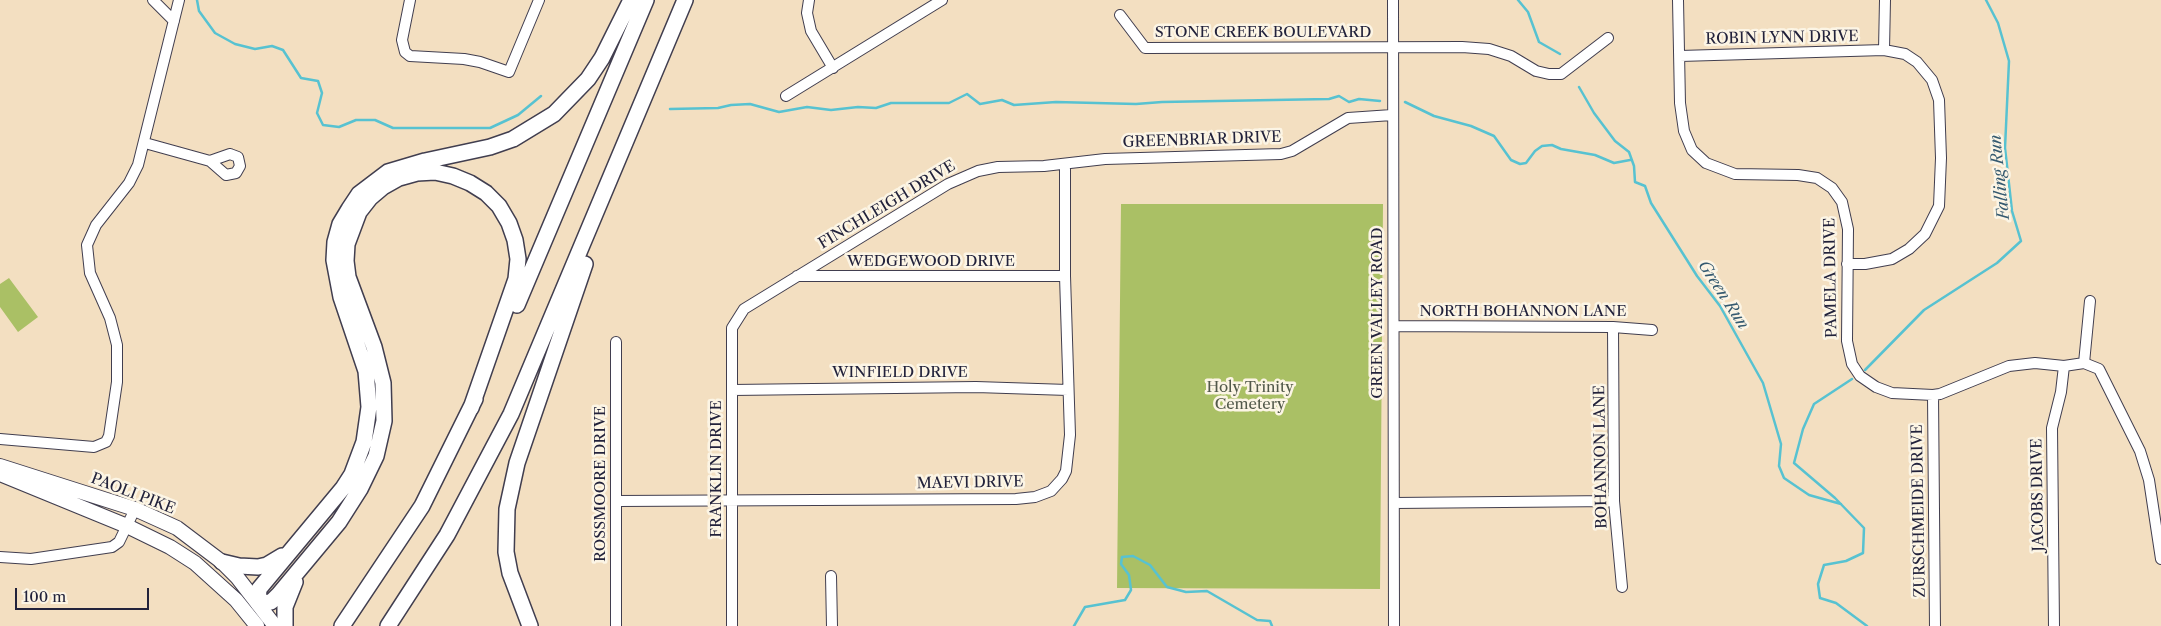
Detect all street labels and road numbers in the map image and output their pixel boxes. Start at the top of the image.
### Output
street label: STONE CREEK BOULEVARD [1155,24,1371,42]
street label: ROBIN LYNN DRIVE [1705,28,1859,48]
street label: GREENBRIAR DRIVE [1122,128,1282,152]
street label: FINCHLEIGH DRIVE [815,157,959,253]
street label: PAMELA DRIVE [1821,218,1841,338]
street label: GREEN VALLEY ROAD [1369,227,1387,399]
street label: WEDGEWOOD DRIVE [847,253,1015,271]
street label: NORTH BOHANNON LANE [1419,303,1627,321]
street label: WINFIELD DRIVE [832,364,968,382]
street label: BOHANNON LANE [1591,385,1611,529]
street label: FRANKLIN DRIVE [708,400,726,538]
street label: ROSSMOORE DRIVE [592,406,610,562]
street label: ZURSCHMEIDE DRIVE [1908,424,1930,598]
street label: JACOBS DRIVE [2028,438,2048,552]
street label: PAOLI PIKE [88,470,178,518]
street label: MAEVI DRIVE [916,473,1024,493]

